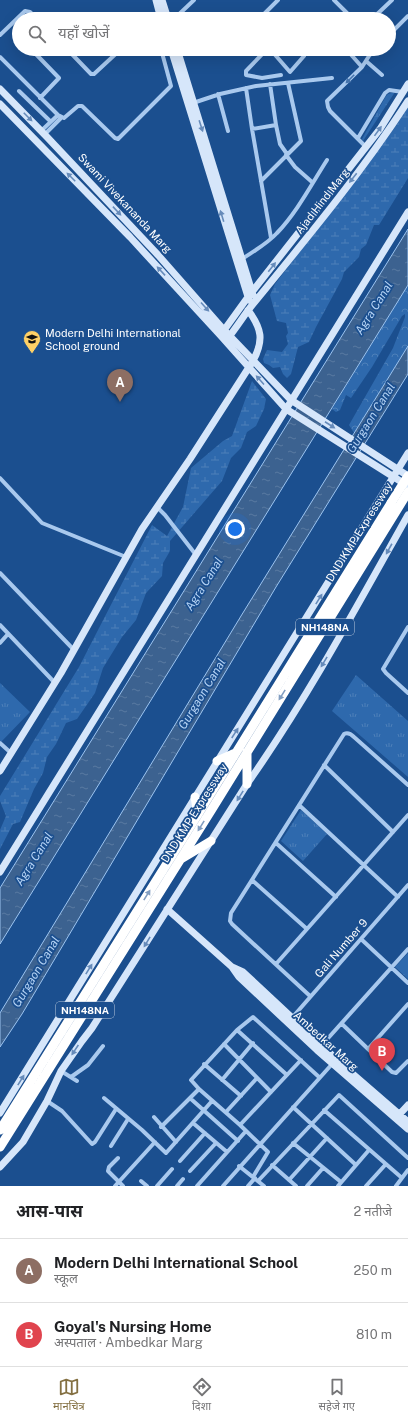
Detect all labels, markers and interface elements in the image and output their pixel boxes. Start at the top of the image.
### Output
search box [12,12,396,56]
icon: search [26,23,48,45]
text: यहाँ खोजें [58,24,109,41]
one-way arrow [345,74,355,83]
one-way arrow [23,112,33,122]
one-way arrow [198,121,204,133]
one-way arrow [374,126,382,137]
street label: Swami Vivekananda Marg [76,151,174,255]
street label: Ajad Hind Marg [293,166,351,236]
one-way arrow [66,172,76,182]
one-way arrow [349,173,358,184]
one-way arrow [112,206,122,216]
one-way arrow [219,210,225,222]
one-way arrow [268,261,276,272]
one-way arrow [156,266,166,276]
water label: Agra Canal [352,279,396,337]
one-way arrow [200,302,209,312]
place label: Modern Delhi International School ground [45,327,181,352]
school or university icon: Modern Delhi International School ground [22,329,42,354]
pin: A [107,369,133,402]
one-way arrow [256,375,265,385]
water label: Gurgaon Canal [344,380,398,456]
one-way arrow [325,421,335,429]
street label: DND KMP Expressway [324,480,394,584]
your location [225,519,245,539]
one-way arrow [385,543,392,555]
water label: Agra Canal [182,555,226,613]
one-way arrow [315,593,322,605]
road number: NH148NA [296,619,354,635]
water label: Gurgaon Canal [175,656,229,732]
one-way arrow [321,656,328,668]
one-way arrow [278,690,285,701]
one-way arrow [231,728,239,738]
street label: DND KMP Expressway [159,761,229,865]
one-way arrow [236,791,244,801]
one-way arrow [197,821,205,831]
water label: Agra Canal [12,830,56,888]
one-way arrow [143,890,151,900]
street label: Gali Number 9 [312,916,370,980]
water label: Gurgaon Canal [9,934,63,1010]
one-way arrow [143,937,151,947]
one-way arrow [85,964,93,974]
road number: NH148NA [56,1002,114,1018]
street label: Ambedkar Marg [291,1009,361,1073]
pin: B [369,1038,395,1071]
one-way arrow [71,1045,79,1056]
one-way arrow [17,1074,24,1086]
text: आस-पास [16,1201,83,1221]
text: 2 नतीजे [353,1204,392,1219]
text: Modern Delhi International School [54,1254,298,1271]
text: A [24,1263,34,1278]
text: 250 m [354,1263,392,1278]
text: स्कूल [54,1271,78,1286]
text: Goyal's Nursing Home [54,1318,212,1335]
text: B [25,1327,33,1342]
text: 810 m [356,1327,392,1342]
text: अस्पताल · Ambedkar Marg [54,1335,203,1350]
tab: मानचित्र [53,1376,84,1414]
tab: दिशा [191,1376,213,1414]
tab: सहेजे गए [319,1376,355,1414]

